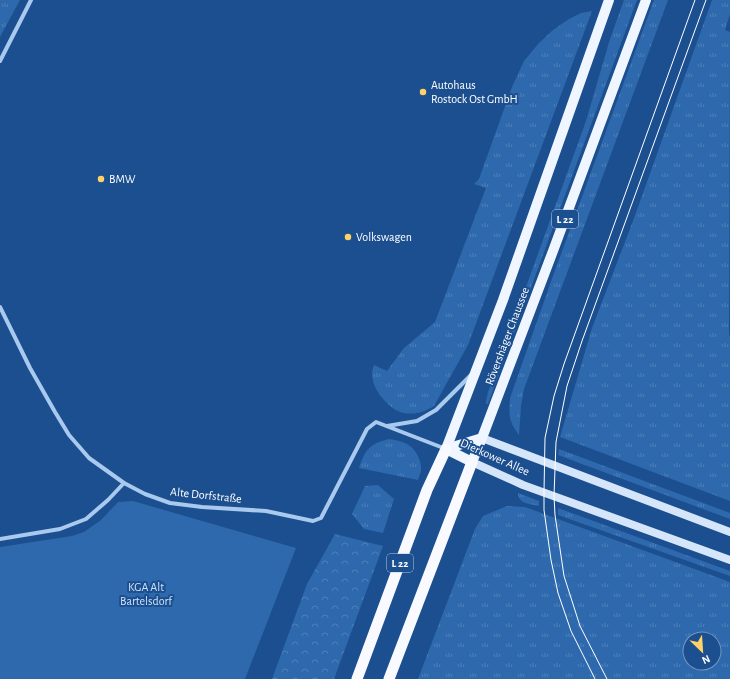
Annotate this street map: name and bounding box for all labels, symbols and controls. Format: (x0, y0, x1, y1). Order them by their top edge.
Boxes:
place label: Autohaus Rostock Ost GmbH (431, 79, 518, 105)
marker: Autohaus Rostock Ost GmbH (418, 87, 428, 97)
place label: BMW (109, 173, 136, 185)
marker: BMW (96, 174, 106, 184)
road number: L 22 (552, 210, 578, 228)
place label: Volkswagen (356, 231, 412, 243)
marker: Volkswagen (343, 232, 353, 242)
street label: Rövershäger Chaussee (483, 285, 531, 387)
street label: Dierkower Allee (459, 436, 531, 478)
street label: Alte Dorfstraße (170, 485, 242, 505)
road number: L 22 (387, 554, 413, 572)
park label: KGA Alt Bartelsdorf (120, 581, 173, 607)
north arrow (682, 631, 722, 671)
text: N (700, 653, 712, 666)

